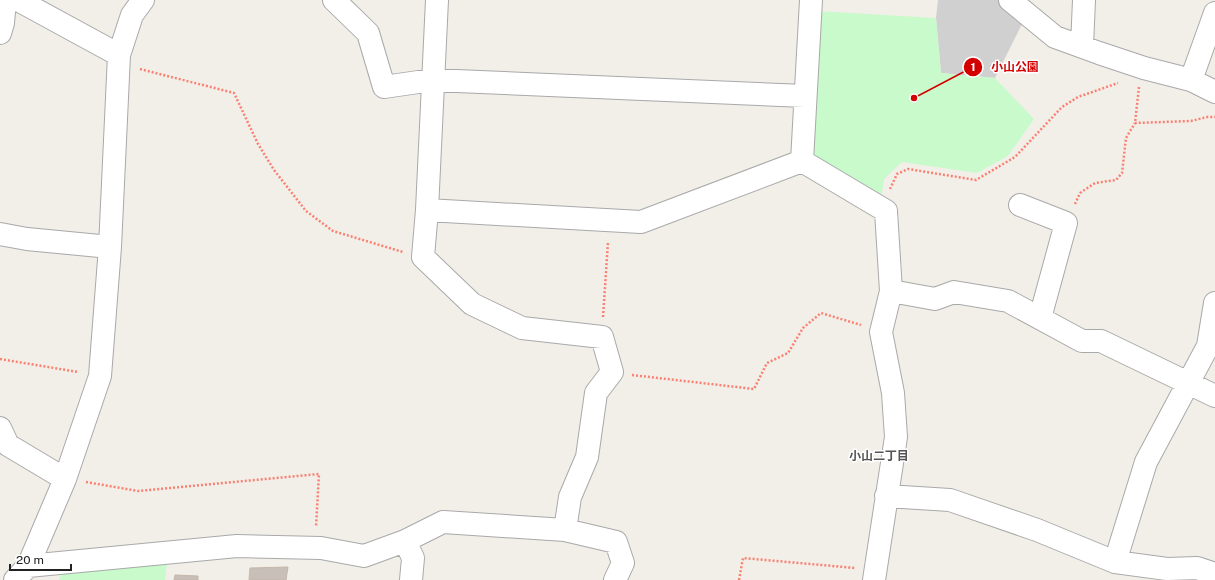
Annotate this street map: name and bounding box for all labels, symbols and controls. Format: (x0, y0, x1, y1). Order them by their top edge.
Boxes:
callout: 小山公園 (963, 55, 1047, 79)
text: 1 (970, 60, 976, 74)
text: 小山公園 (991, 60, 1039, 74)
district label: 小山二丁目 (849, 449, 909, 463)
scale bar (10, 546, 71, 572)
text: 20 m (16, 553, 44, 567)

